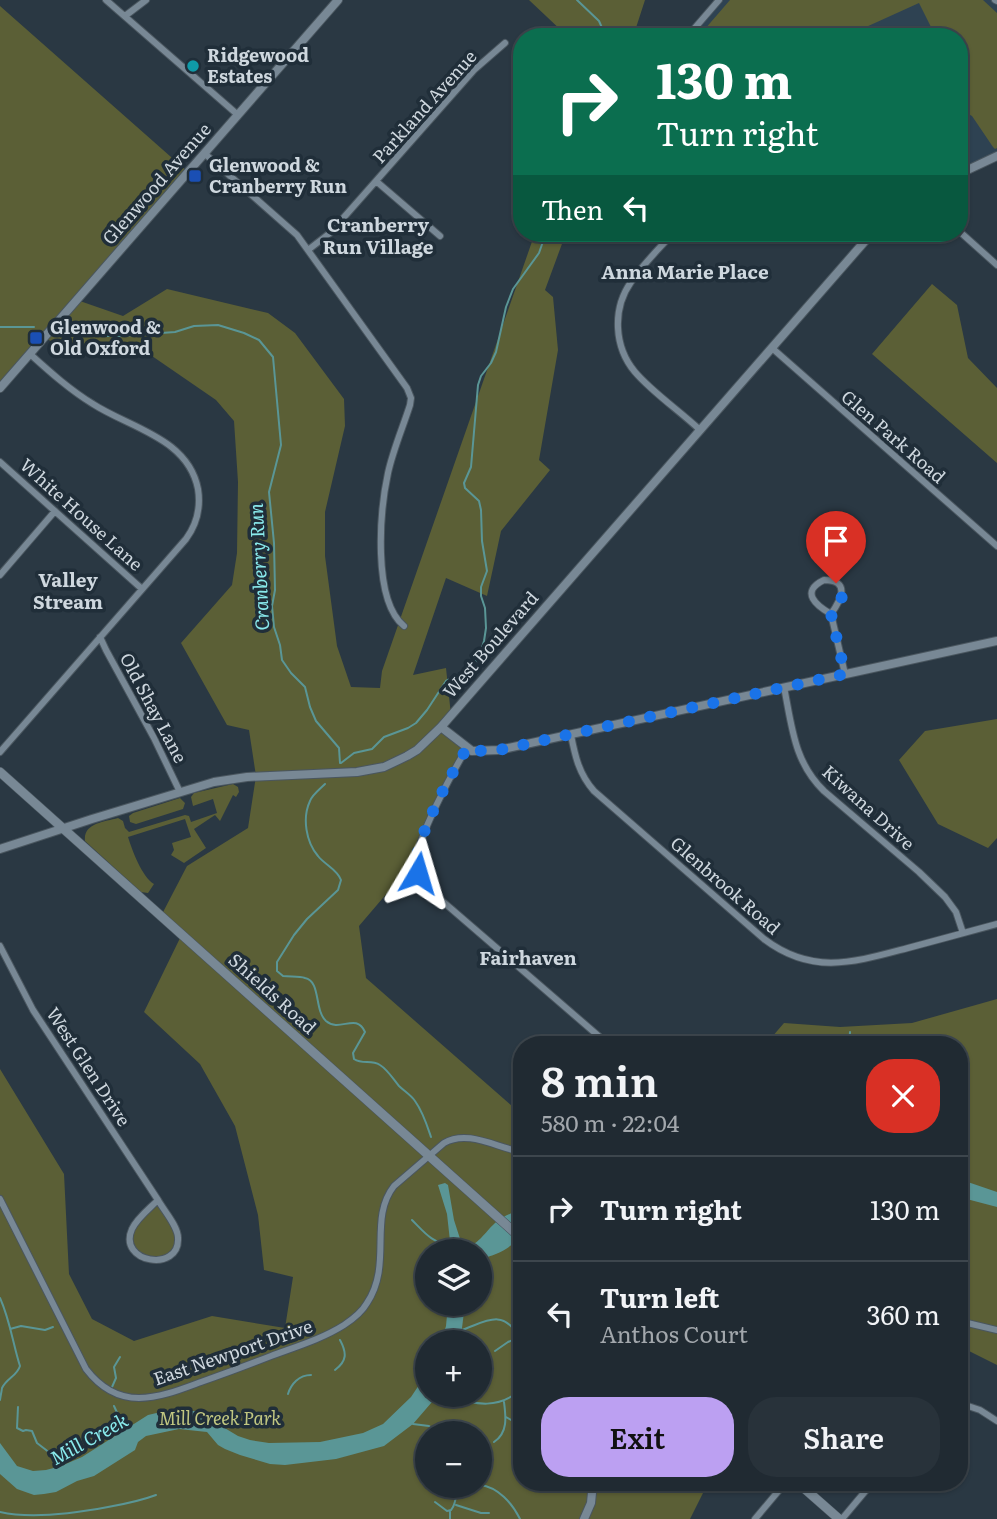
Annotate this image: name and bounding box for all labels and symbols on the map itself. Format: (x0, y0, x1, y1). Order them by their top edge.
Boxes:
place label: Ridgewood Estates (207, 41, 309, 89)
street label: Parkland Avenue (365, 43, 482, 169)
marker: Ridgewood Estates (185, 58, 201, 74)
street label: Glenwood Avenue (95, 116, 217, 250)
place label: Glenwood & Cranberry Run (209, 151, 347, 199)
marker: Glenwood & Cranberry Run (187, 168, 203, 184)
district label: Cranberry Run Village (322, 210, 434, 260)
district label: Anna Marie Place (601, 257, 769, 285)
place label: Glenwood & Old Oxford (50, 313, 161, 361)
marker: Glenwood & Old Oxford (28, 330, 44, 346)
street label: Glen Park Road (836, 383, 952, 489)
street label: White House Lane (15, 451, 149, 577)
water label: Cranberry Run (241, 502, 275, 631)
pin (806, 511, 866, 583)
district label: Valley Stream (33, 565, 103, 615)
street label: West Boulevard (436, 585, 544, 703)
street label: Old Shay Lane (114, 647, 195, 767)
street label: Kiwana Drive (817, 758, 921, 856)
street label: Glenbrook Road (665, 829, 787, 940)
position arrow (381, 836, 455, 910)
district label: Fairhaven (479, 943, 577, 971)
street label: Shields Road (223, 946, 323, 1040)
street label: West Glen Drive (41, 1001, 138, 1131)
street label: East Newport Drive (149, 1312, 316, 1391)
park label: Mill Creek Park (159, 1404, 281, 1431)
water label: Mill Creek (44, 1405, 133, 1471)

